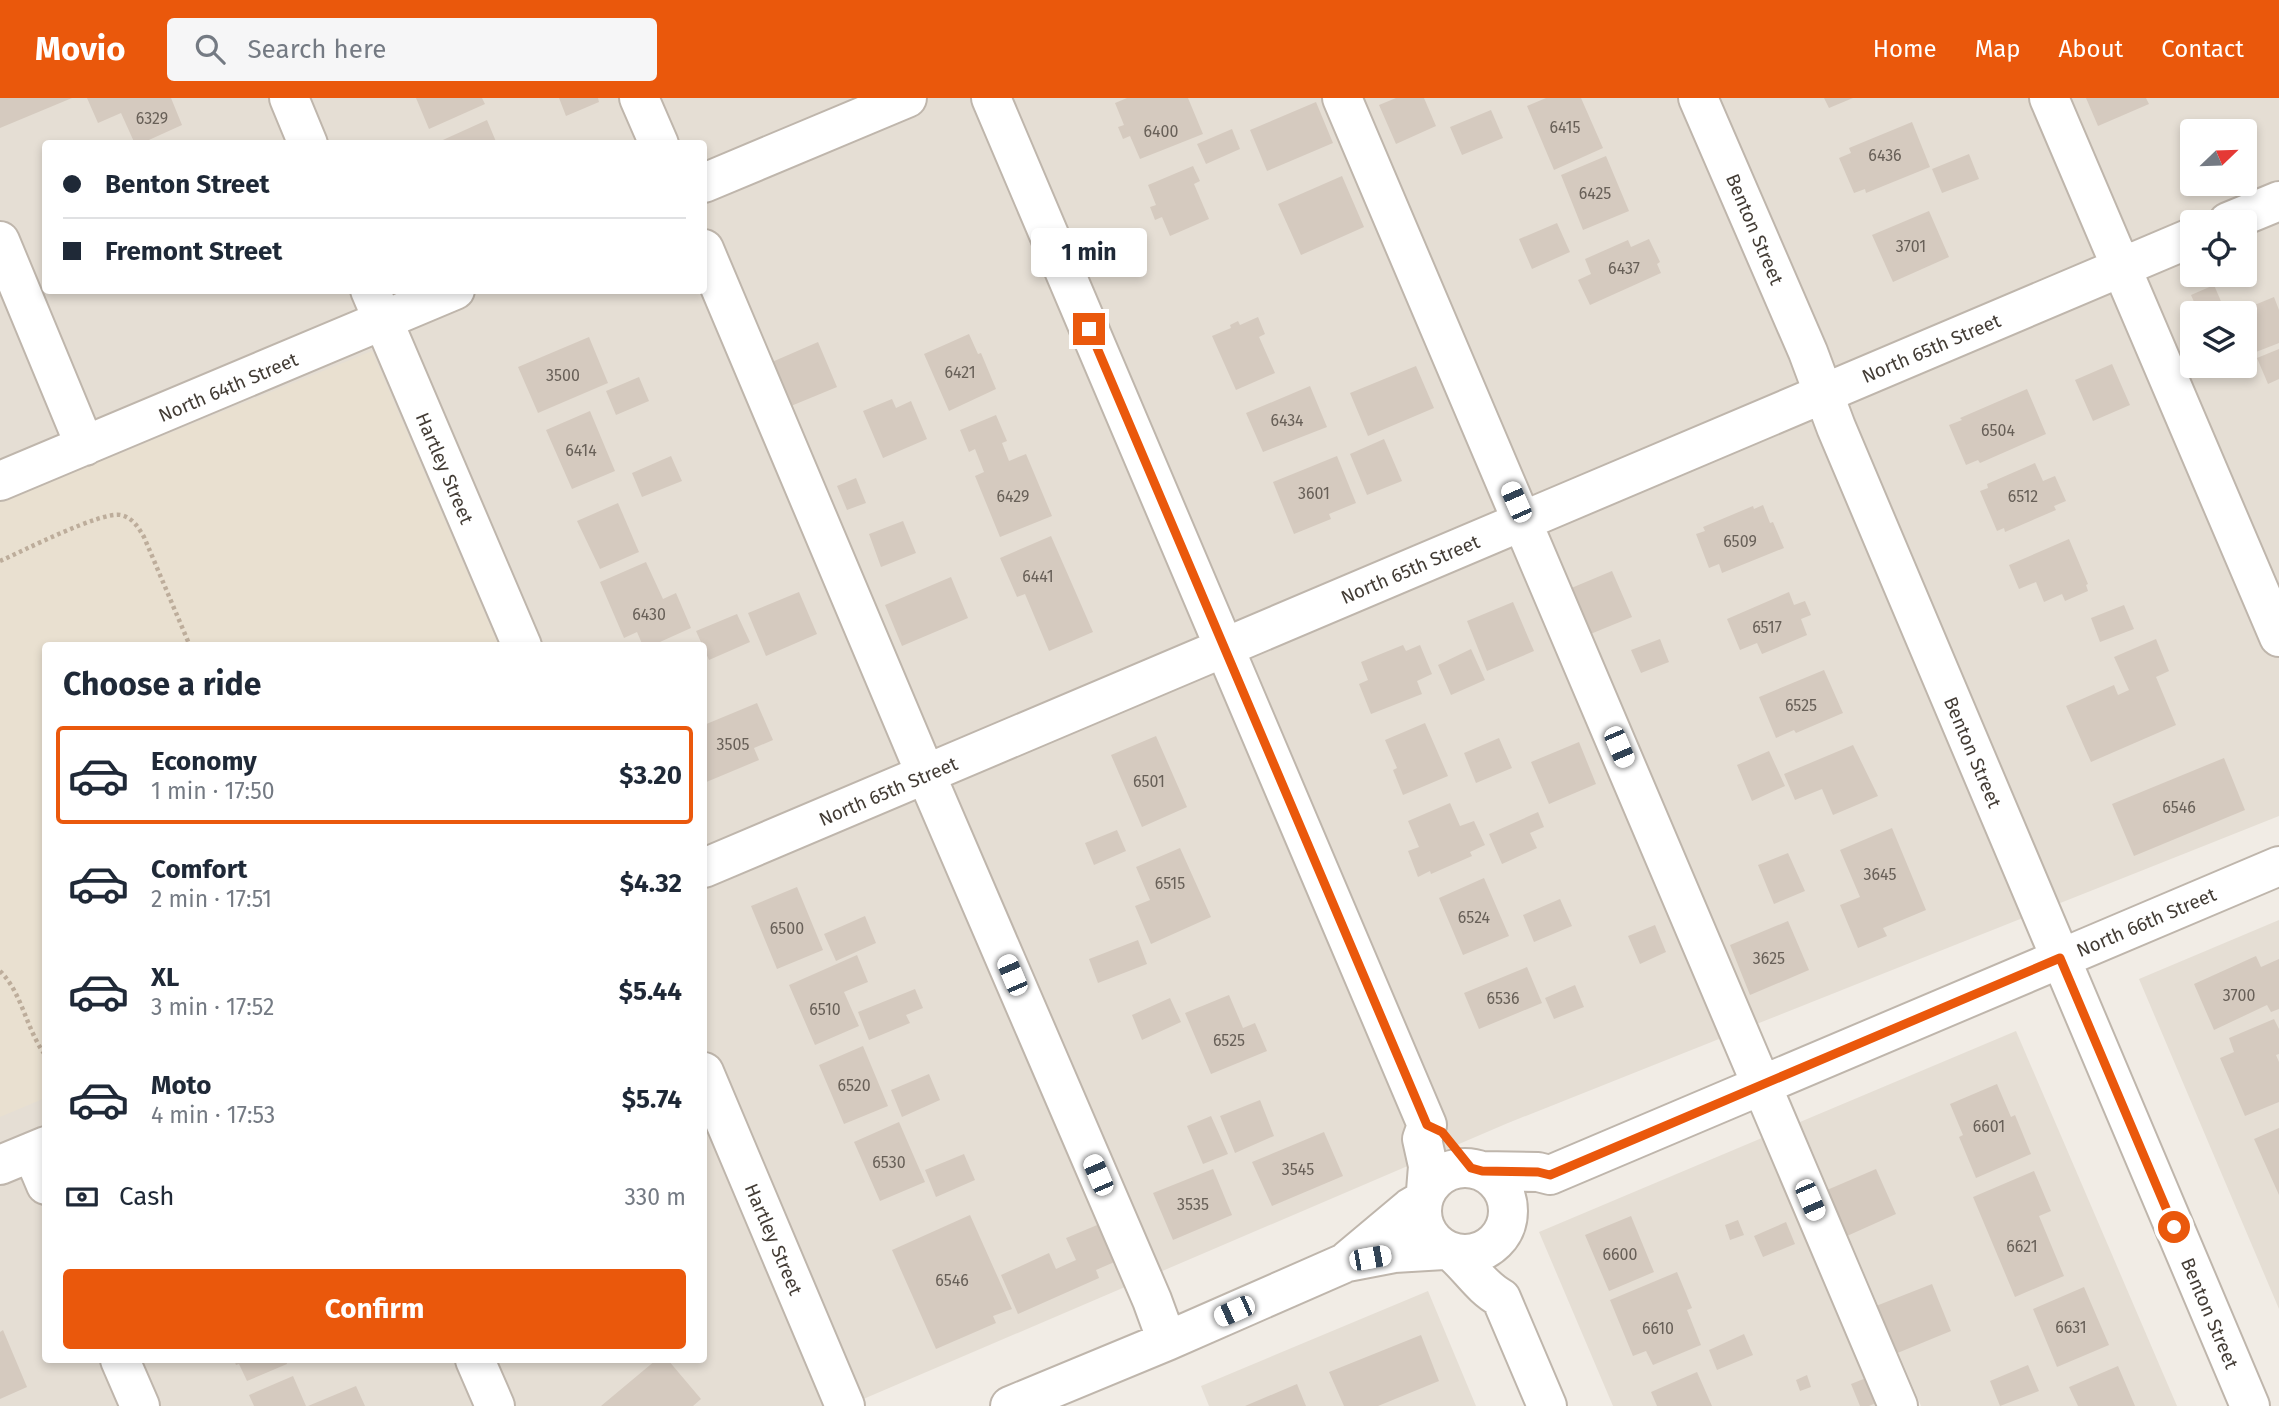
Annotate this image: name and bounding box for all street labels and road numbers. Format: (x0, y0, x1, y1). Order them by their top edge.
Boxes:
street label: Benton Street (1721, 170, 1788, 288)
street label: North 65th Street (1858, 309, 2004, 388)
street label: North 64th Street (155, 348, 302, 427)
street label: Hartley Street (411, 409, 478, 528)
street label: North 65th Street (1337, 530, 1483, 609)
street label: Benton Street (1939, 693, 2006, 811)
street label: North 65th Street (815, 752, 961, 831)
street label: North 66th Street (2073, 883, 2220, 962)
street label: Hartley Street (740, 1180, 807, 1299)
street label: Benton Street (2176, 1254, 2243, 1372)

